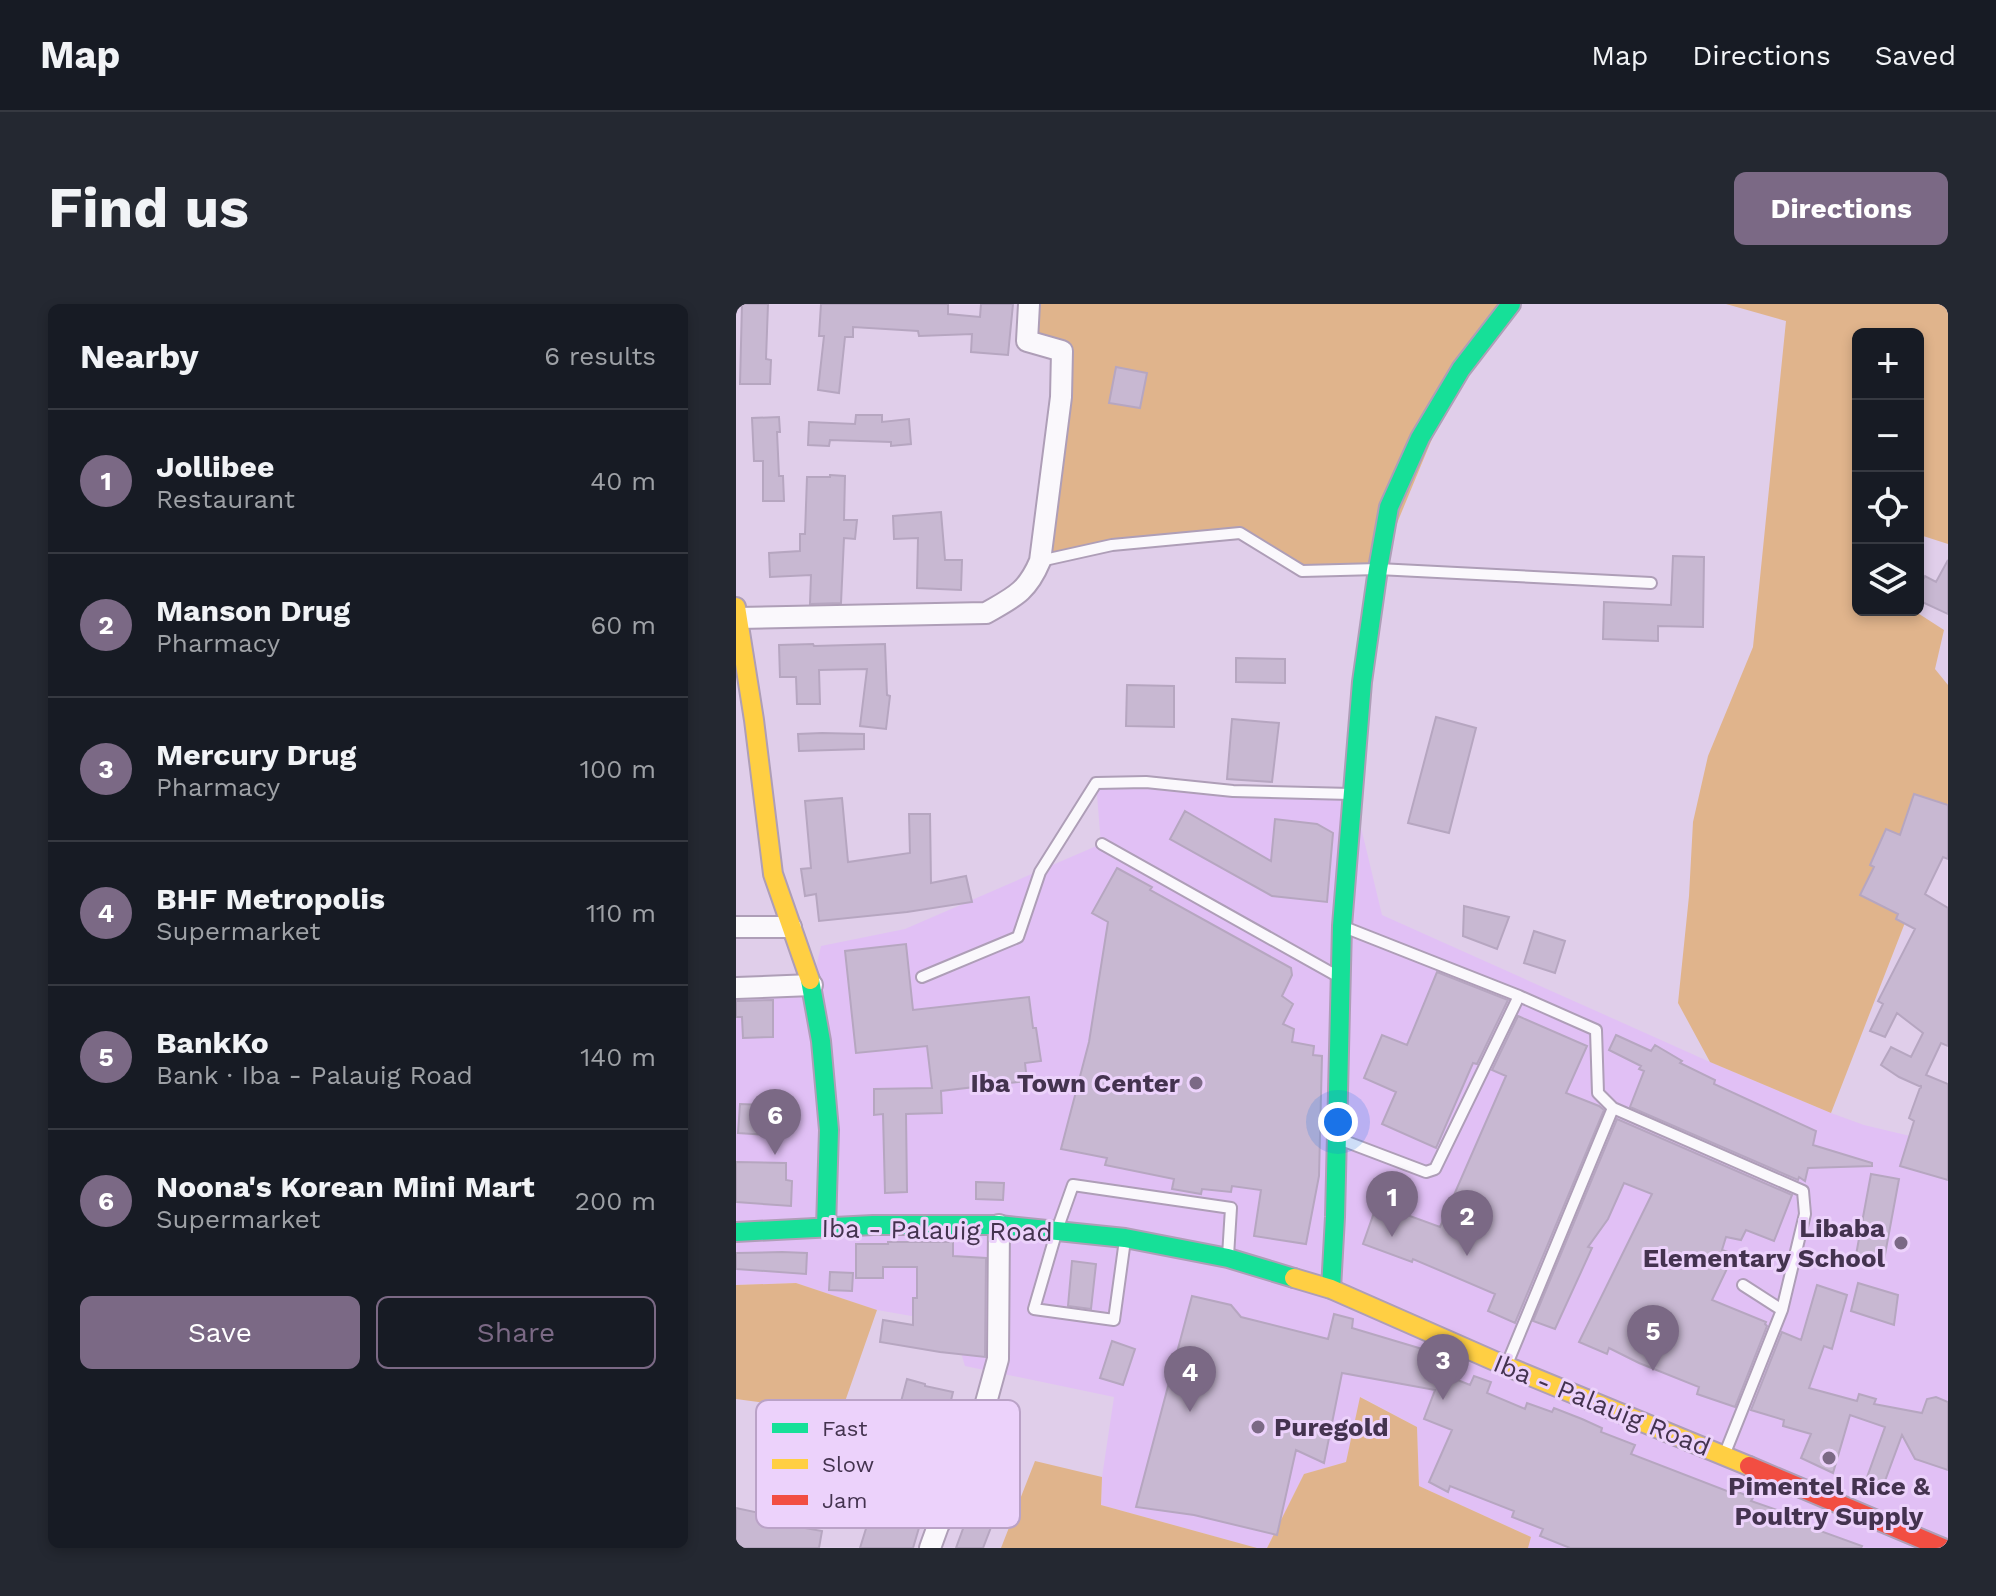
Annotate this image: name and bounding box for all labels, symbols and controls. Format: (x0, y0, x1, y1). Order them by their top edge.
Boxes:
text: Map (40, 33, 120, 77)
text: Map (1591, 39, 1648, 72)
text: Directions (1692, 39, 1831, 72)
text: Saved (1875, 39, 1956, 72)
button: Directions (1734, 172, 1948, 245)
text: Find us (48, 175, 249, 241)
map controls (1852, 328, 1924, 616)
button: + (1852, 328, 1924, 400)
text: Nearby (80, 336, 199, 376)
text: 6 results (544, 341, 656, 371)
button: − (1852, 400, 1924, 472)
text: Jollibee (156, 449, 274, 484)
text: 1 (100, 466, 112, 496)
text: 40 m (590, 466, 656, 496)
button: locate (1852, 472, 1924, 544)
text: Restaurant (156, 484, 295, 514)
button: layers (1852, 544, 1924, 616)
text: Manson Drug (156, 593, 350, 628)
text: 2 (98, 610, 114, 640)
text: 60 m (590, 610, 656, 640)
text: Pharmacy (156, 628, 280, 658)
text: Mercury Drug (156, 737, 356, 772)
text: 3 (98, 754, 114, 784)
text: 100 m (580, 754, 656, 784)
text: Pharmacy (156, 772, 280, 802)
text: BHF Metropolis (156, 881, 385, 916)
text: 4 (98, 898, 114, 928)
text: 110 m (586, 898, 656, 928)
text: Supermarket (156, 916, 320, 946)
text: BankKo (156, 1025, 269, 1060)
text: 5 (98, 1042, 114, 1072)
text: 140 m (580, 1042, 656, 1072)
text: Bank · Iba - Palauig Road (156, 1060, 473, 1090)
place label: Iba Town Center (971, 1068, 1181, 1098)
marker: Iba Town Center (1187, 1074, 1205, 1092)
pin: 6 (749, 1089, 801, 1155)
your location (1318, 1102, 1358, 1142)
text: Noona's Korean Mini Mart (156, 1169, 535, 1204)
pin: 1 (1366, 1171, 1418, 1237)
text: 6 (98, 1186, 114, 1216)
text: 200 m (575, 1186, 656, 1216)
pin: 2 (1441, 1190, 1493, 1256)
text: Supermarket (156, 1204, 320, 1234)
street label: Iba - Palauig Road (821, 1213, 1053, 1247)
place label: Libaba Elementary School (1643, 1213, 1885, 1273)
marker: Libaba Elementary School (1892, 1234, 1910, 1252)
button: Save (80, 1296, 360, 1369)
button: Share (376, 1296, 656, 1369)
pin: 5 (1627, 1305, 1679, 1371)
pin: 3 (1417, 1334, 1469, 1400)
pin: 4 (1164, 1346, 1216, 1412)
street label: Iba - Palauig Road (1489, 1348, 1715, 1462)
legend (756, 1400, 1020, 1528)
place label: Puregold (1274, 1412, 1388, 1442)
text: Fast (822, 1416, 868, 1441)
marker: Puregold (1249, 1418, 1267, 1436)
marker: Pimentel Rice & Poultry Supply (1820, 1449, 1838, 1467)
text: Slow (822, 1452, 874, 1477)
place label: Pimentel Rice & Poultry Supply (1728, 1471, 1930, 1531)
text: Jam (822, 1488, 867, 1513)

